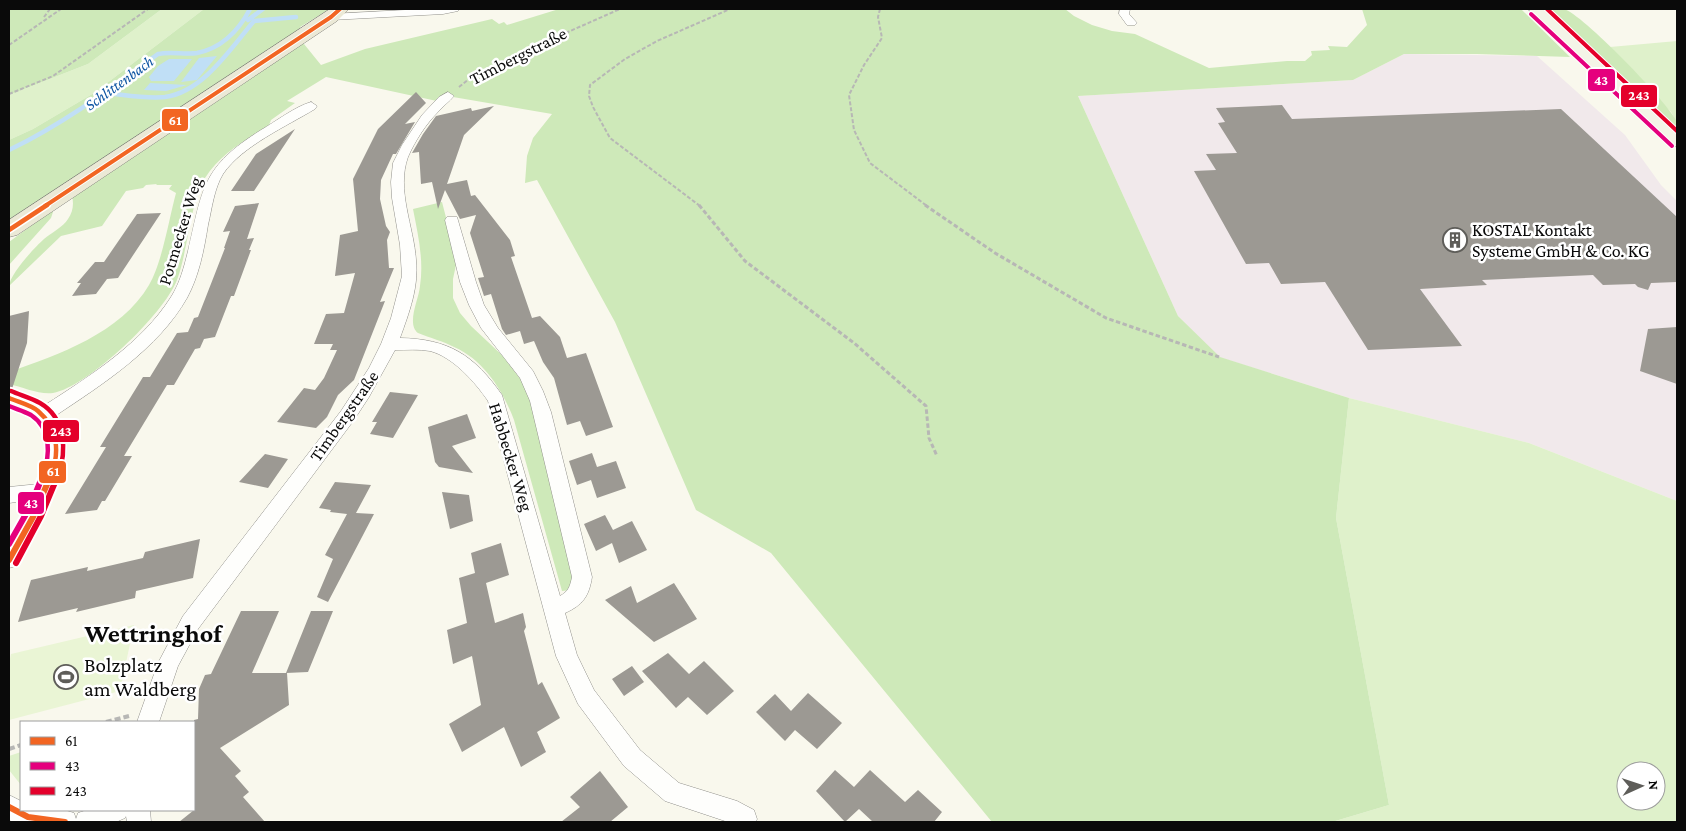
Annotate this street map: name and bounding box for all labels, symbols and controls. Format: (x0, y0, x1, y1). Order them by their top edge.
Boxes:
street label: Timbergstraße (466, 23, 570, 89)
water label: Schlittenbach (81, 52, 157, 114)
line badge: 43 (1587, 68, 1616, 92)
text: 43 (1594, 72, 1608, 88)
line badge: 243 (1620, 84, 1658, 108)
text: 243 (1628, 87, 1650, 103)
line badge: 61 (161, 108, 189, 132)
text: 61 (169, 112, 181, 128)
street label: Potmecker Weg (154, 174, 206, 287)
place label: KOSTAL Kontakt Systeme GmbH & Co. KG (1472, 220, 1649, 261)
building icon: KOSTAL Kontakt Systeme GmbH & Co. KG (1442, 227, 1468, 253)
street label: Timbergstraße (305, 367, 383, 465)
street label: Habbecker Weg (485, 400, 537, 514)
line badge: 243 (42, 419, 80, 443)
text: 243 (50, 423, 72, 439)
line badge: 61 (38, 460, 67, 484)
text: 61 (47, 463, 59, 479)
line badge: 43 (17, 491, 45, 515)
text: 43 (24, 495, 38, 511)
district label: Wettringhof (83, 619, 223, 648)
place label: Bolzplatz am Waldberg (84, 653, 196, 701)
sports icon: Bolzplatz am Waldberg (53, 664, 79, 690)
legend (20, 721, 195, 811)
text: 61 (65, 733, 78, 749)
text: 43 (65, 758, 80, 774)
north arrow (1616, 761, 1666, 811)
text: N (1646, 780, 1662, 791)
text: 243 (65, 783, 87, 799)

